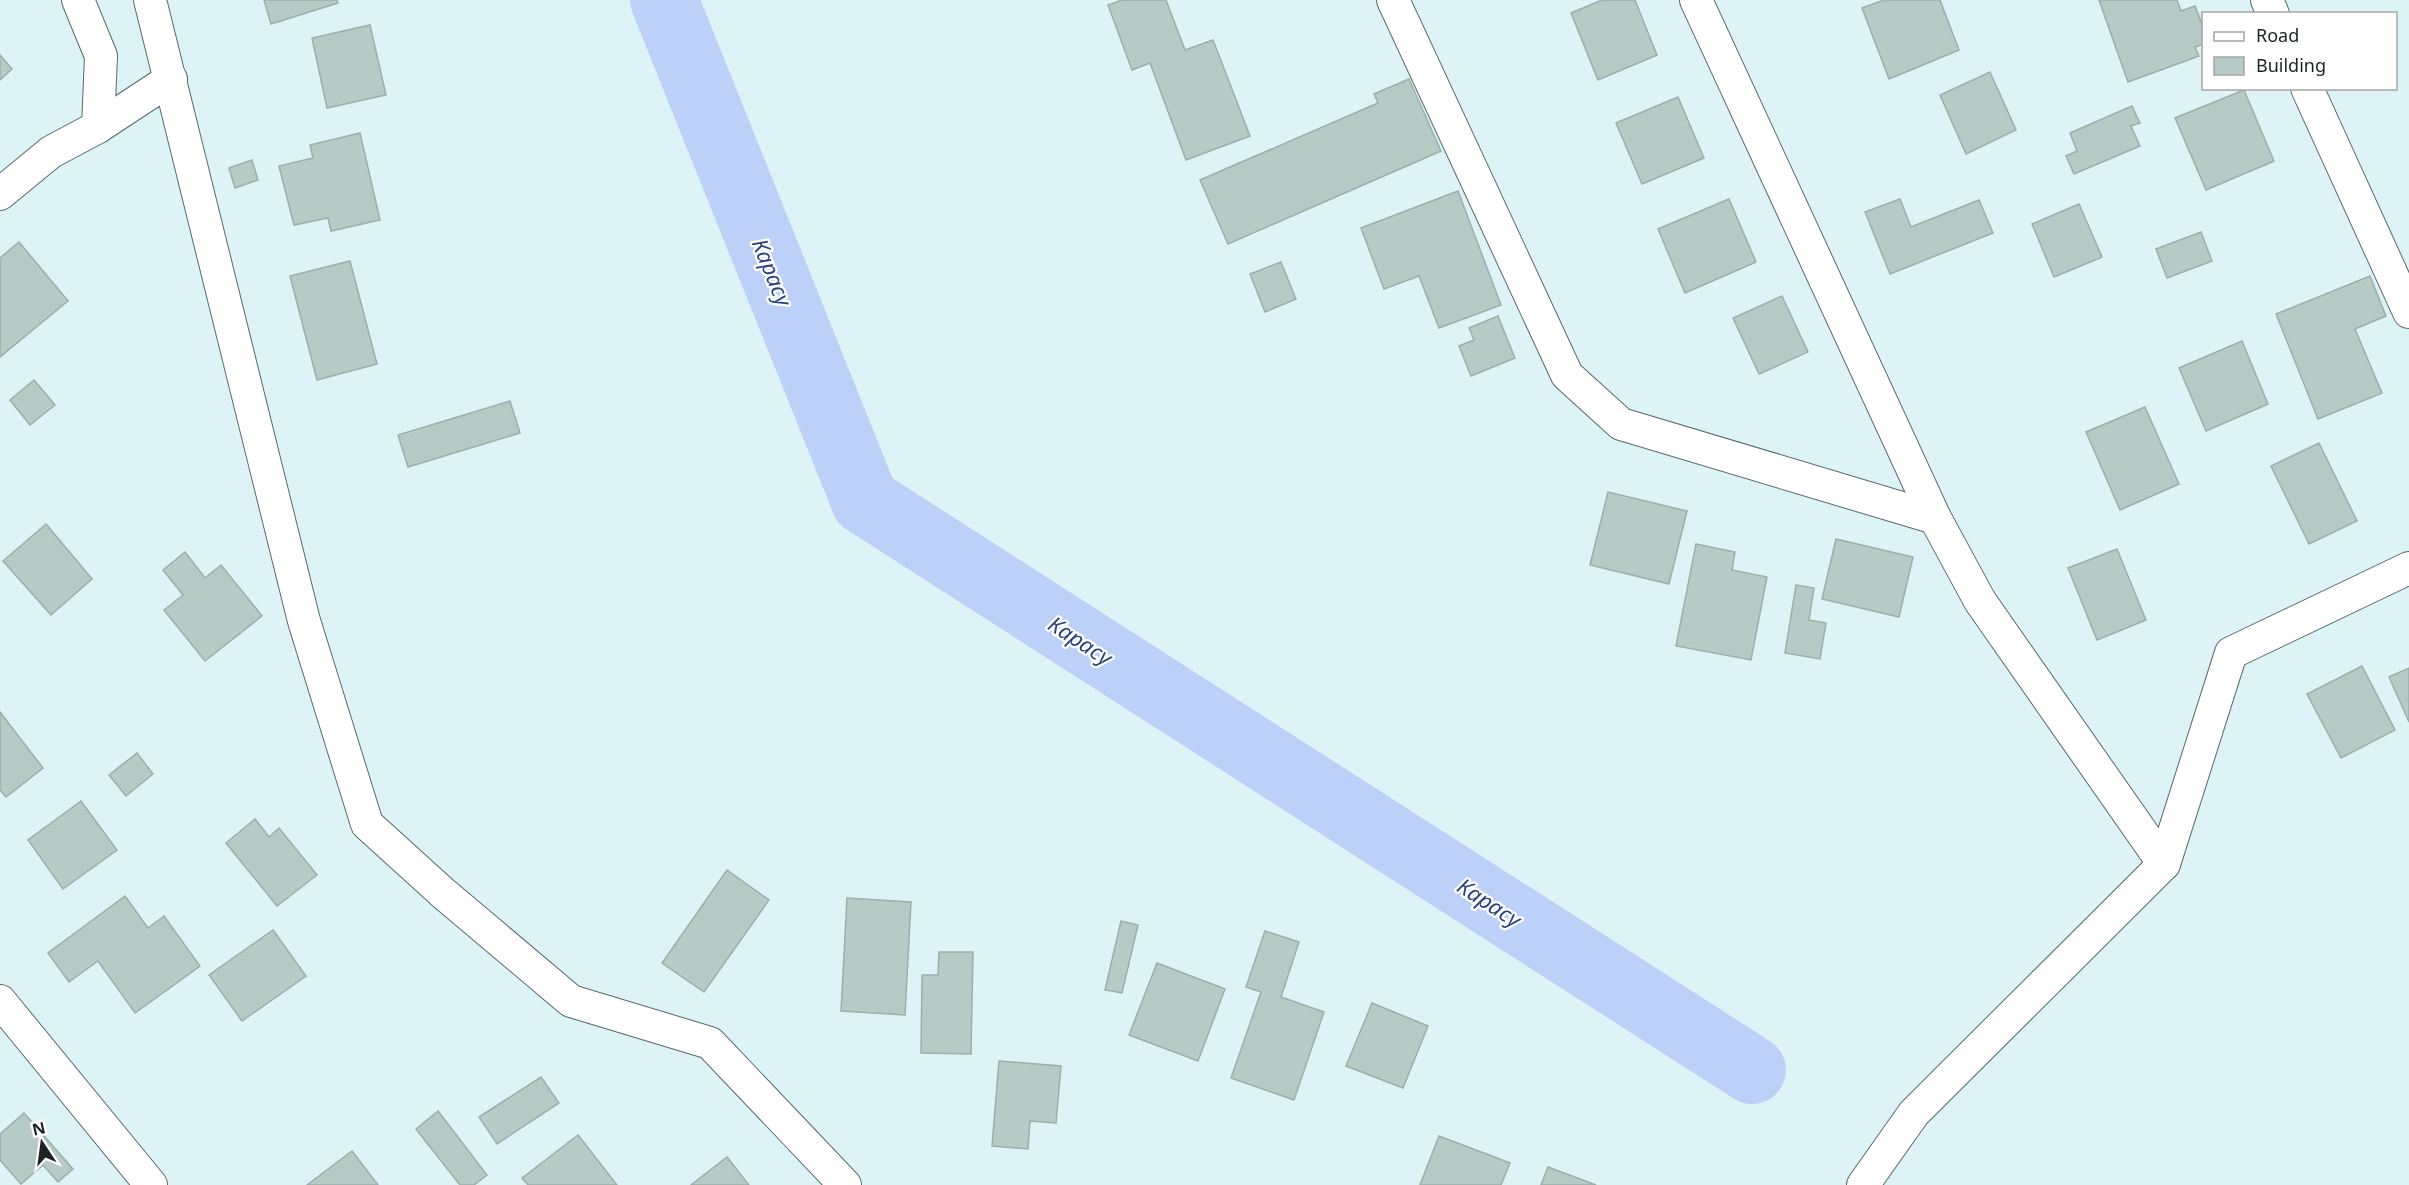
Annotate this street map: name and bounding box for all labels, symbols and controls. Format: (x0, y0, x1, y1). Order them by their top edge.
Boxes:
legend (2202, 12, 2397, 90)
text: Road (2256, 23, 2299, 47)
text: Building (2256, 53, 2326, 77)
water label: Карасу (746, 234, 801, 311)
water label: Карасу (1043, 608, 1120, 672)
water label: Карасу (1452, 870, 1529, 934)
north arrow (12, 1113, 72, 1173)
text: N (30, 1116, 47, 1141)

